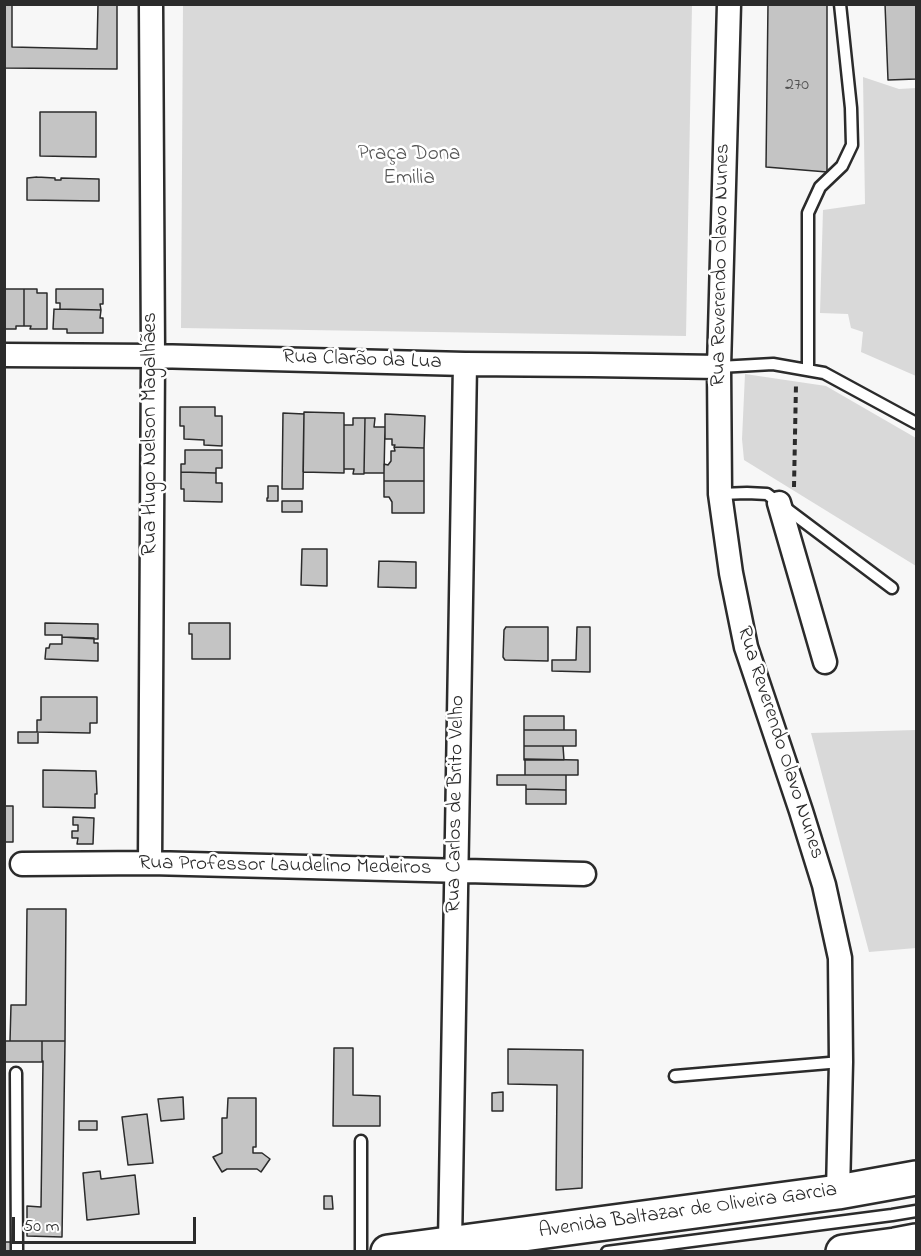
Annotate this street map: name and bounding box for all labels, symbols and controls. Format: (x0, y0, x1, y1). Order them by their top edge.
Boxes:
house number: 270 (785, 75, 809, 97)
park label: Praça Dona Emilia (358, 143, 460, 193)
street label: Rua Reverendo Olavo Nunes (707, 143, 737, 387)
street label: Rua Hugo Nelson Magalhães (139, 312, 165, 556)
street label: Rua Clarão da Lua (282, 346, 442, 376)
street label: Rua Reverendo Olavo Nunes (729, 624, 829, 862)
street label: Rua Carlos de Brito Velho (443, 695, 471, 913)
street label: Rua Professor Laudelino Medeiros (138, 852, 432, 882)
street label: Avenida Baltazar de Oliveira Garcia (537, 1179, 839, 1245)
scale bar (15, 1205, 200, 1243)
text: 50 m (23, 1214, 60, 1240)

